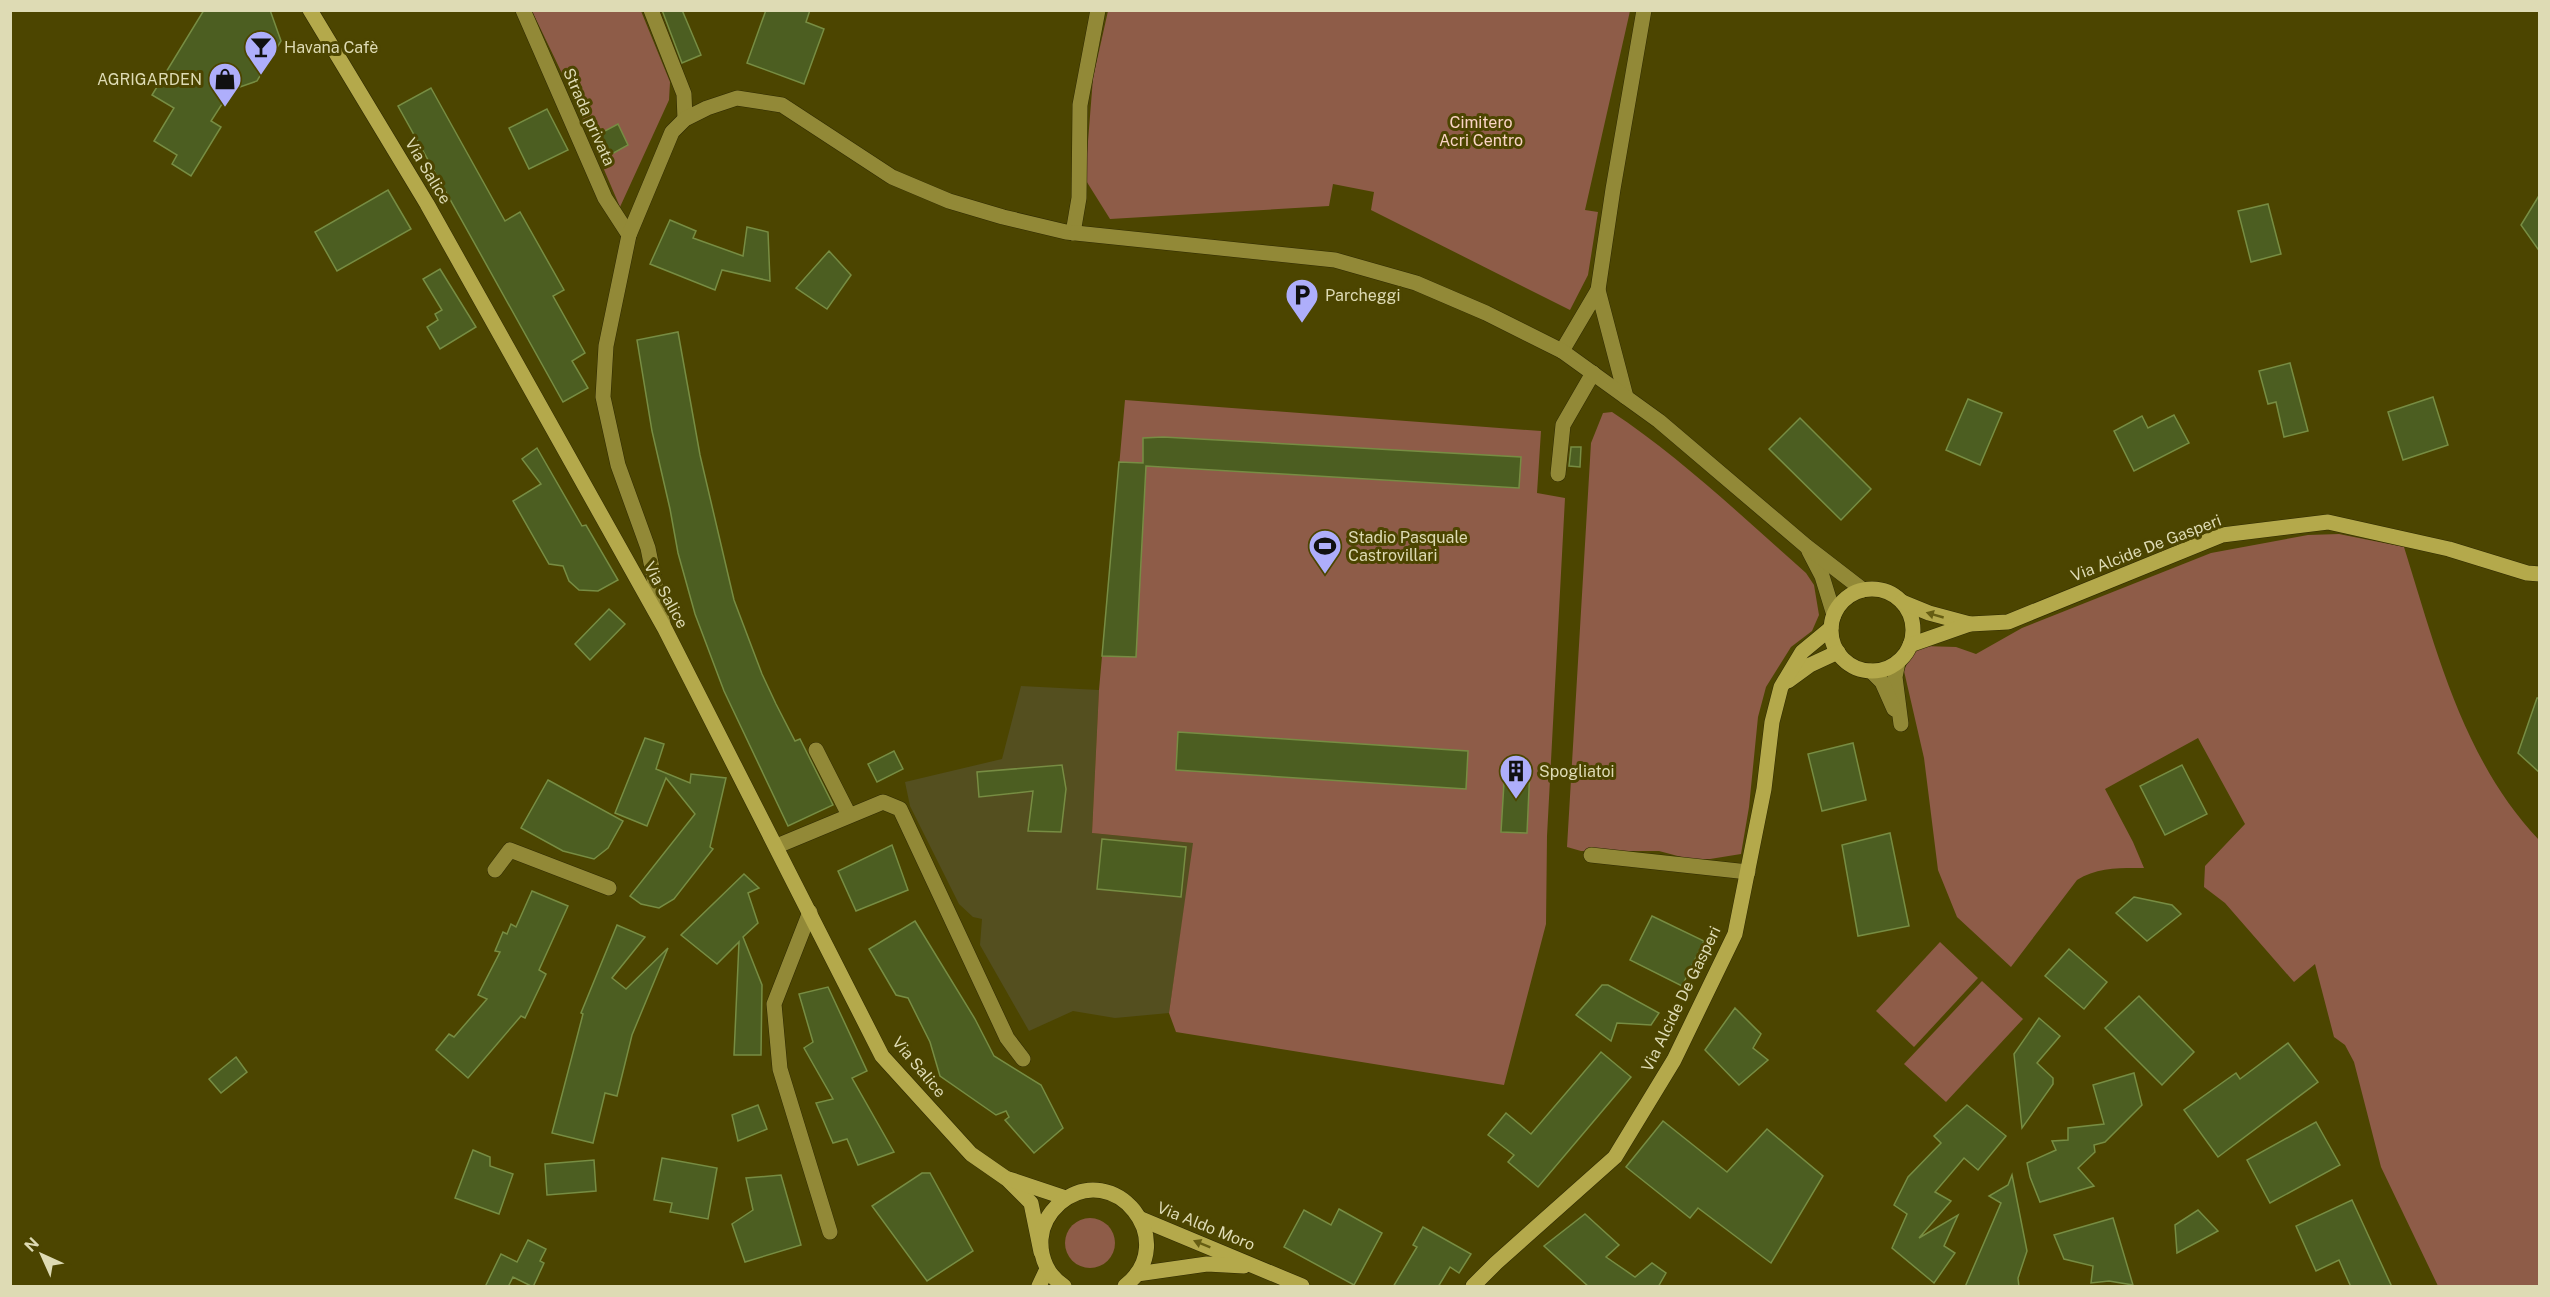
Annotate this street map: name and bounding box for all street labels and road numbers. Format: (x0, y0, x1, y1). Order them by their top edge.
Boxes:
street label: Strada privata (559, 65, 619, 169)
street label: Via Salice (401, 135, 455, 207)
street label: Via Alcide De Gasperi (2068, 511, 2224, 585)
street label: Via Salice (640, 558, 692, 632)
street label: Via Alcide De Gasperi (1637, 923, 1725, 1075)
street label: Via Salice (888, 1033, 950, 1101)
street label: Via Aldo Moro (1154, 1198, 1258, 1254)

